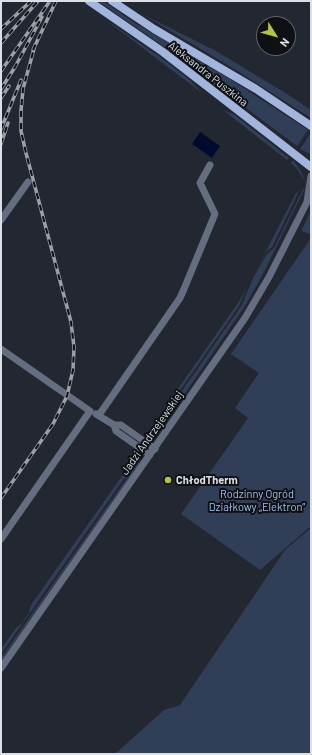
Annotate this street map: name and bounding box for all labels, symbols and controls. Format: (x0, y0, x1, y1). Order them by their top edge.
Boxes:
north arrow (256, 16, 296, 56)
text: N (278, 36, 293, 50)
street label: Aleksandra Puszkina (165, 39, 251, 109)
street label: Jadzi Andrzejewskiej (118, 389, 186, 477)
place label: ChłodTherm (176, 473, 238, 487)
marker: ChłodTherm (163, 475, 173, 485)
park label: Rodzinny Ogród Działkowy „Elektron” (209, 487, 305, 513)

